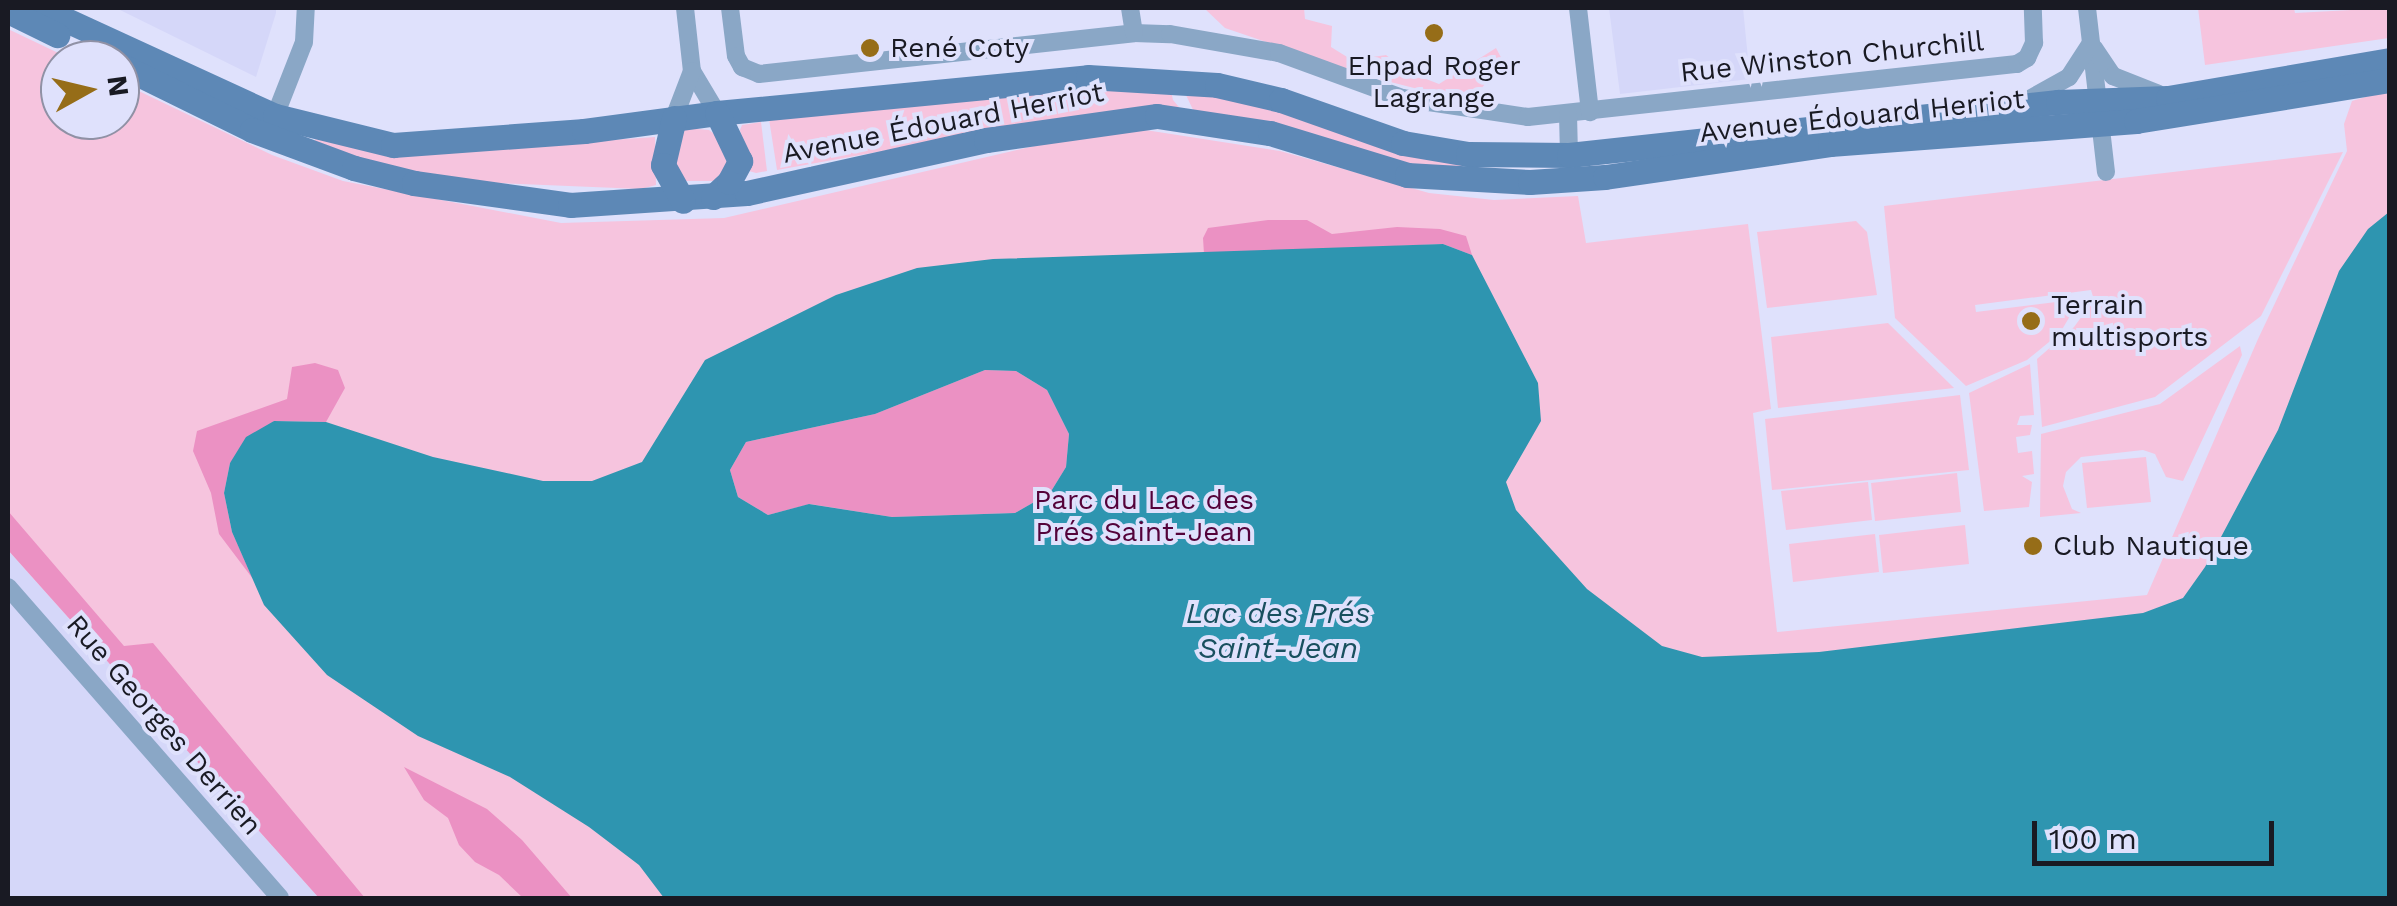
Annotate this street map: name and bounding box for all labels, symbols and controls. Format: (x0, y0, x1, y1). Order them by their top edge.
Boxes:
marker: Ehpad Roger Lagrange (1423, 22, 1445, 44)
street label: Rue Winston Churchill (1678, 24, 1986, 90)
place label: René Coty (890, 31, 1029, 65)
marker: René Coty (859, 37, 881, 59)
north arrow (40, 40, 140, 140)
place label: Ehpad Roger Lagrange (1347, 49, 1521, 115)
text: N (100, 73, 136, 99)
street label: Avenue Édouard Herriot (780, 75, 1106, 171)
street label: Avenue Édouard Herriot (1698, 82, 2026, 150)
place label: Terrain multisports (2051, 288, 2208, 354)
marker: Terrain multisports (2020, 310, 2042, 332)
park label: Parc du Lac des Prés Saint-Jean (1034, 483, 1254, 549)
place label: Club Nautique (2053, 529, 2249, 563)
marker: Club Nautique (2022, 535, 2044, 557)
water label: Lac des Prés Saint-Jean (1186, 595, 1370, 666)
street label: Rue Georges Derrien (59, 608, 269, 842)
scale bar (2037, 801, 2280, 863)
text: 100 m (2049, 821, 2137, 856)

